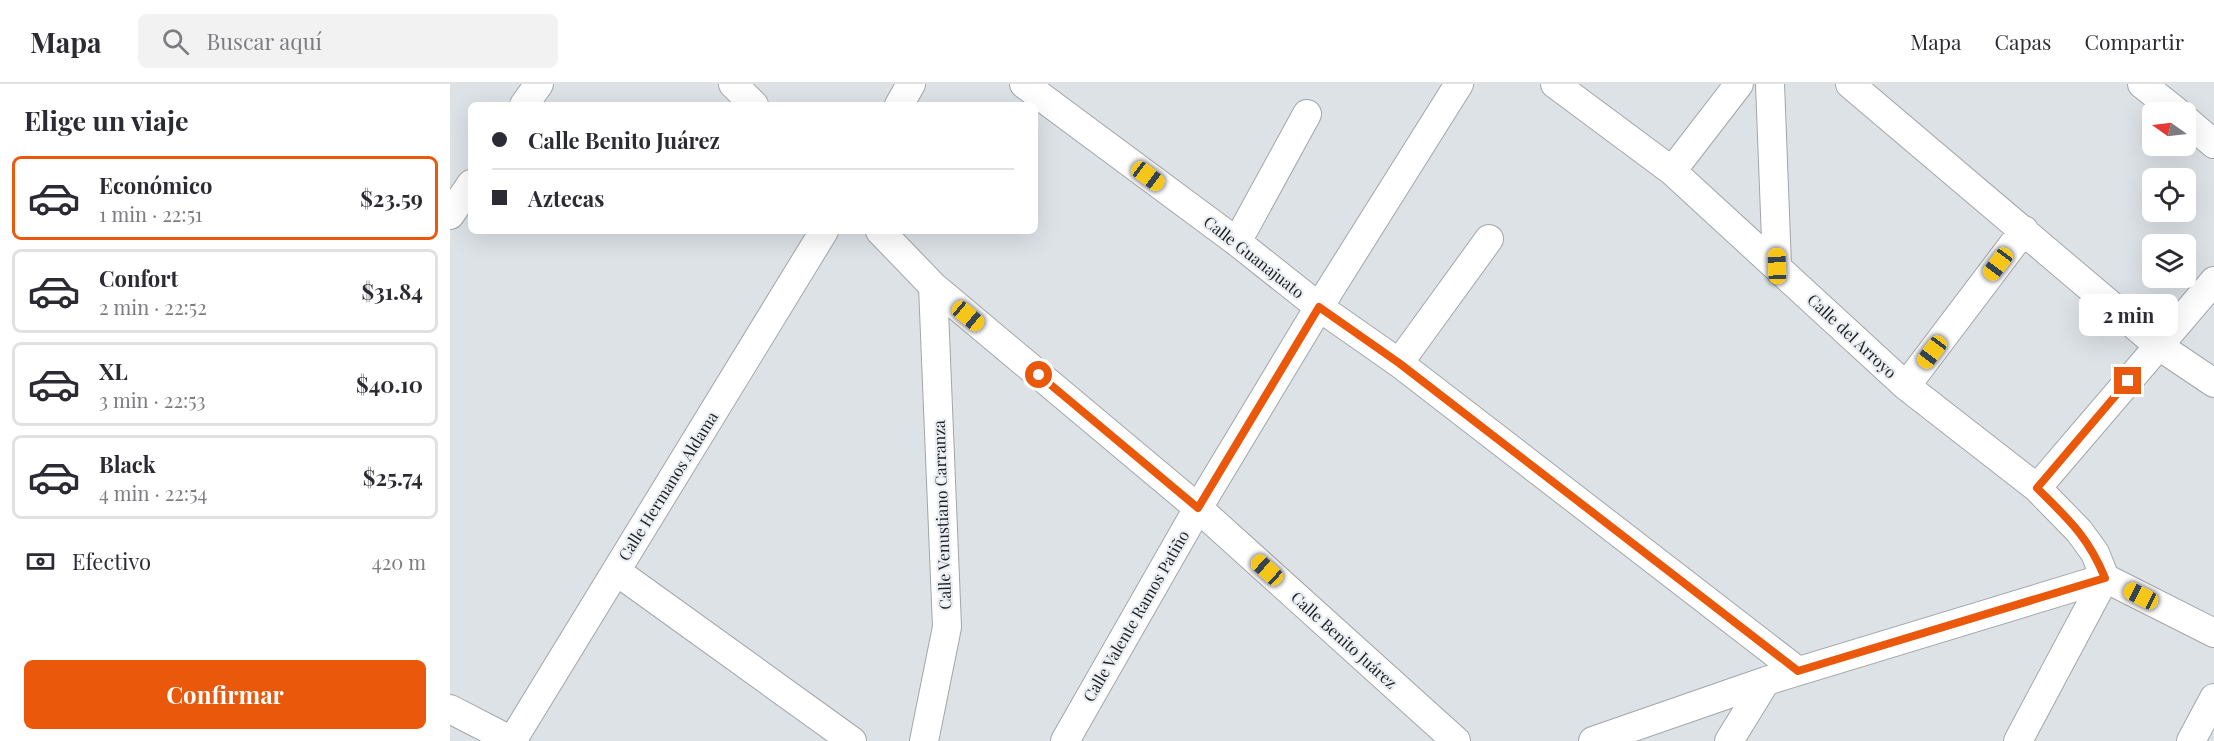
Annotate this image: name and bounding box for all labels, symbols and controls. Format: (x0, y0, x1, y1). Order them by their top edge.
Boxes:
search box (138, 14, 558, 68)
text: Mapa (30, 23, 102, 60)
icon: search (159, 25, 192, 58)
text: Buscar aquí (207, 26, 322, 56)
text: Mapa (1910, 27, 1962, 55)
text: Capas (1995, 27, 2051, 55)
text: Compartir (2084, 27, 2184, 55)
text: Elige un viaje (24, 102, 189, 138)
north arrow (2142, 102, 2196, 156)
map controls (2142, 102, 2196, 288)
text: Calle Benito Juárez (528, 125, 720, 155)
car (1128, 158, 1168, 194)
button: locate (2142, 168, 2196, 222)
text: Económico (99, 170, 212, 200)
icon: car (27, 171, 81, 225)
text: $23.59 (360, 183, 423, 213)
text: Aztecas (528, 183, 604, 213)
text: 1 min · 22:51 (99, 200, 202, 227)
street label: Calle Guanajuato (1200, 211, 1309, 303)
button: layers (2142, 234, 2196, 288)
car (1980, 244, 2016, 284)
car (1767, 248, 1787, 284)
text: Confort (99, 263, 178, 293)
icon: car (27, 264, 81, 318)
text: $31.84 (361, 276, 423, 306)
street label: Calle del Arroyo (1803, 289, 1902, 383)
text: 2 min · 22:52 (99, 293, 207, 320)
callout: 2 min (2078, 294, 2178, 336)
car (948, 298, 988, 334)
text: 2 min (2103, 301, 2154, 328)
car (1914, 332, 1950, 372)
text: XL (99, 356, 128, 386)
icon: car (27, 357, 81, 411)
route start (1025, 361, 1052, 388)
route end (2114, 367, 2141, 394)
text: $40.10 (356, 369, 423, 399)
text: 3 min · 22:53 (99, 386, 206, 413)
street label: Calle Hermanos Aldama (613, 407, 722, 564)
street label: Calle Venustiano Carranza (928, 420, 955, 610)
text: Black (99, 449, 156, 479)
icon: car (27, 450, 81, 504)
text: $25.74 (363, 462, 423, 492)
text: 4 min · 22:54 (99, 479, 207, 506)
street label: Calle Valente Ramos Patiño (1078, 526, 1193, 705)
icon: cash (24, 545, 57, 578)
text: Efectivo (72, 546, 151, 576)
text: 420 m (372, 548, 426, 575)
car (1248, 551, 1286, 589)
car (2121, 580, 2161, 612)
street label: Calle Benito Juárez (1287, 586, 1402, 693)
button: Confirmar (24, 660, 426, 729)

